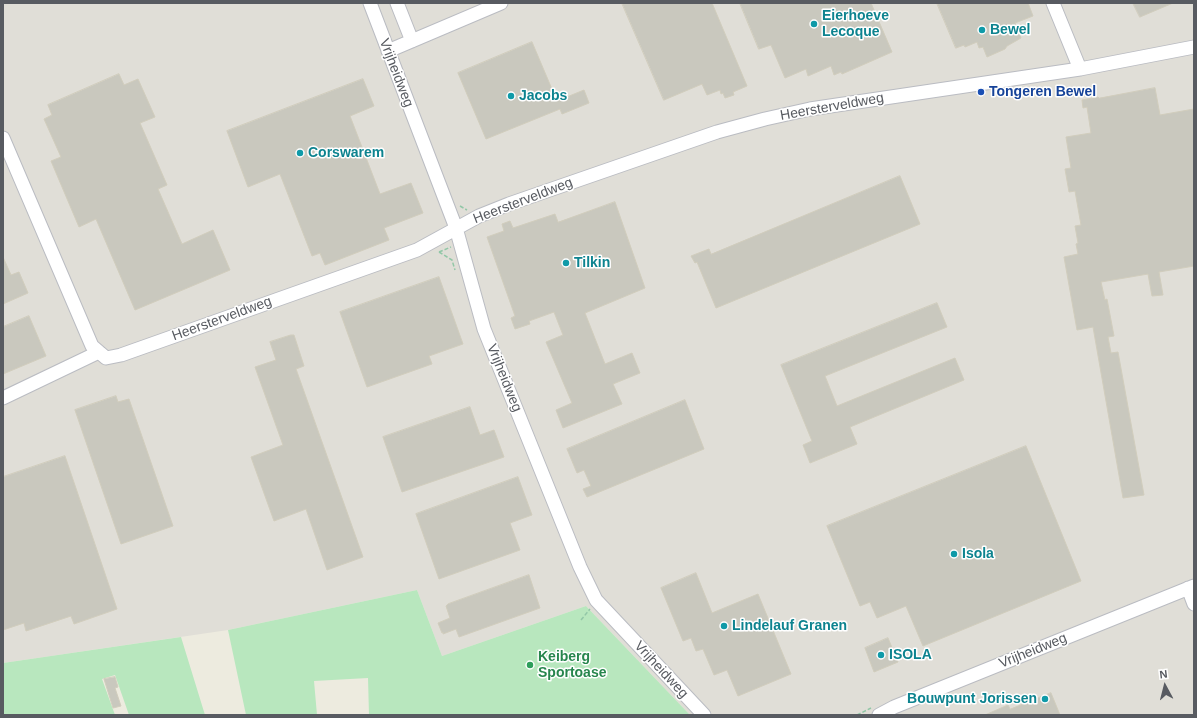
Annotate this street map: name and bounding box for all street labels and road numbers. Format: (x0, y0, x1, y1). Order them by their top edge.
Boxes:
street label: Vrijheidweg (375, 36, 417, 110)
street label: Heersterveldweg (779, 90, 885, 124)
street label: Heersterveldweg (471, 174, 575, 228)
street label: Heersterveldweg (170, 293, 274, 345)
street label: Vrijheidweg (483, 342, 525, 414)
street label: Vrijheidweg (997, 630, 1069, 672)
street label: Vrijheidweg (630, 638, 692, 702)

